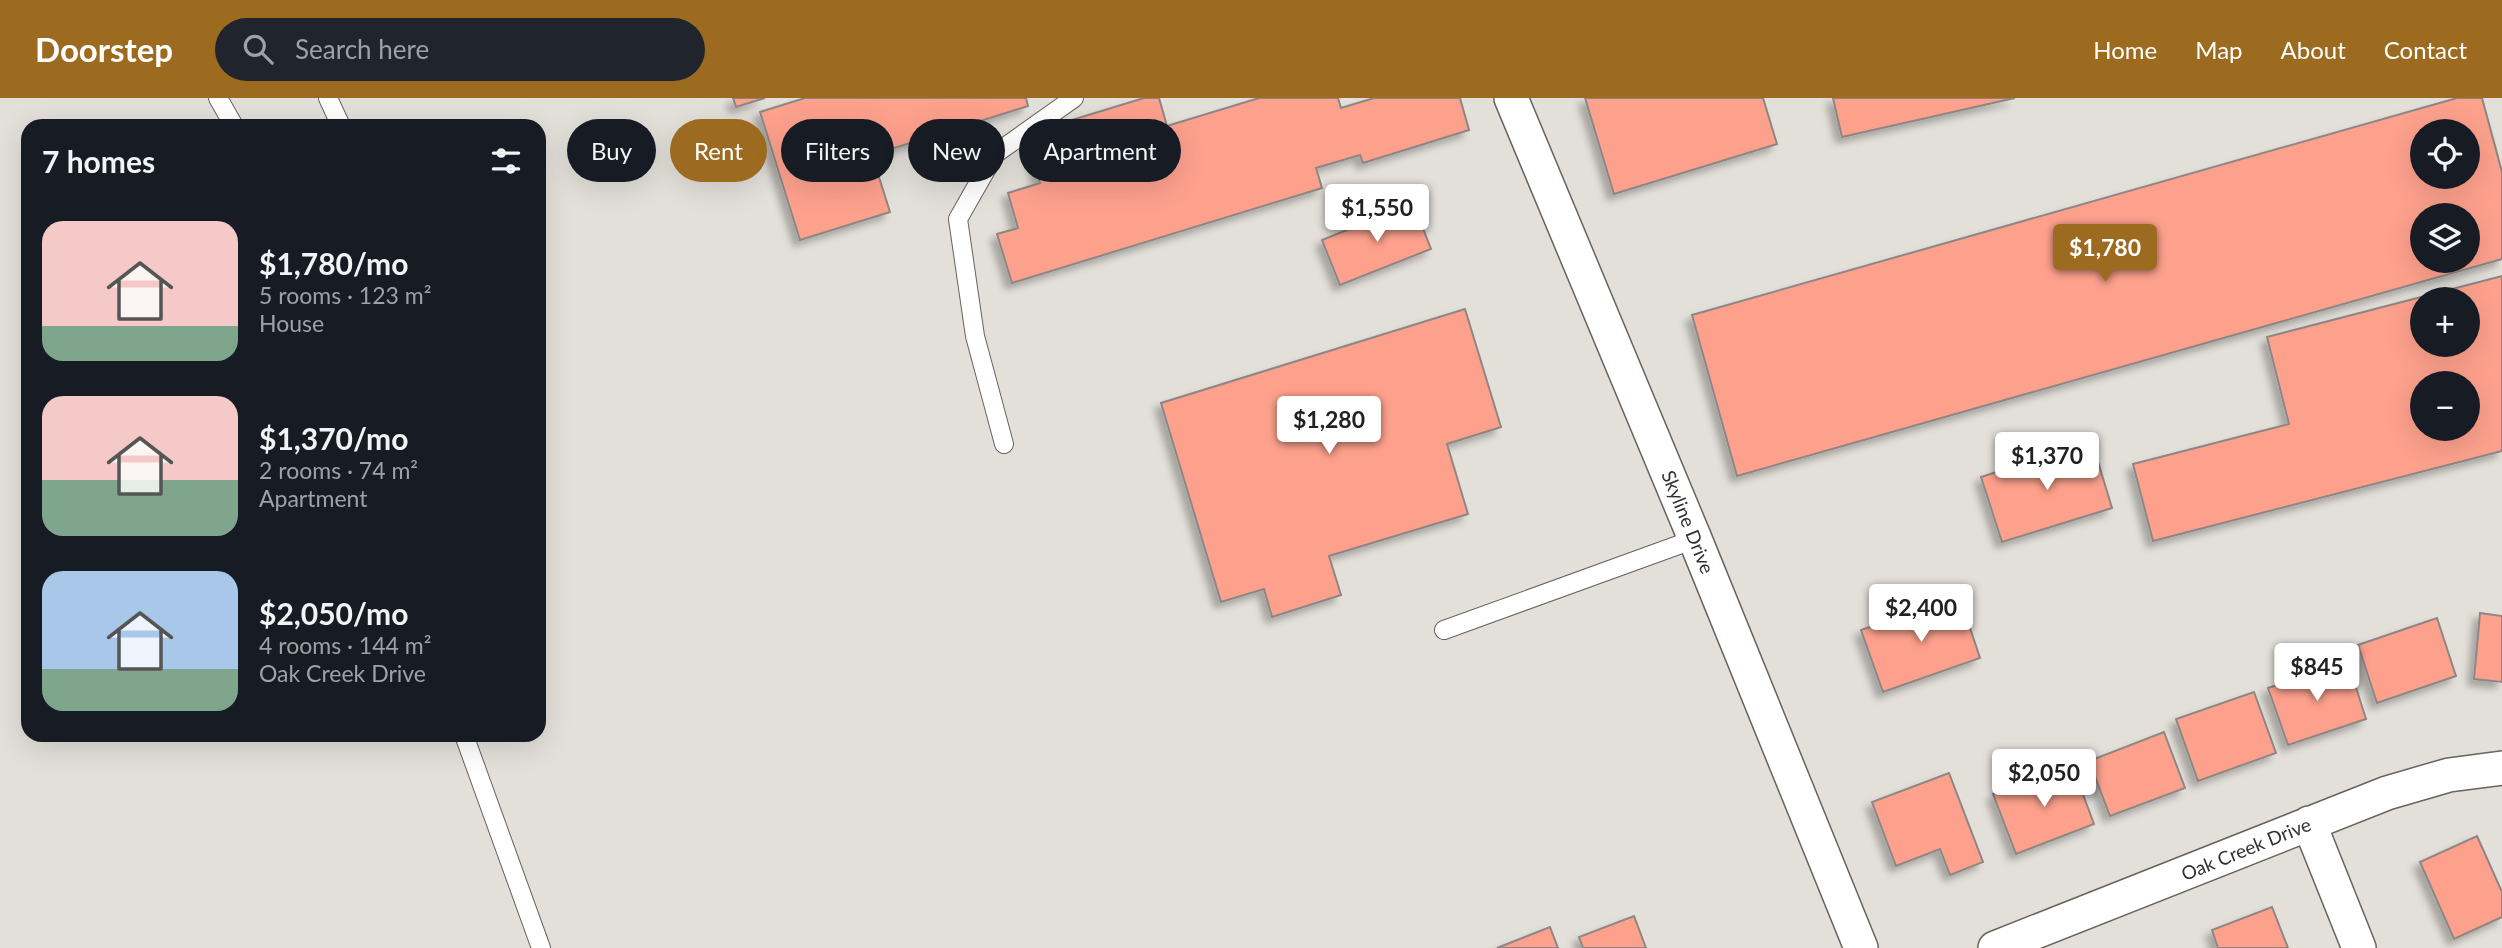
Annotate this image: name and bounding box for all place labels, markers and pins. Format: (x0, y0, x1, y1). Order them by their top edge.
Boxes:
pin: $1,550 (1320, 184, 1434, 244)
pin: $1,780 (2048, 225, 2162, 284)
pin: $1,280 (1272, 396, 1386, 456)
pin: $1,370 (1990, 432, 2104, 492)
pin: $2,400 (1864, 584, 1978, 644)
pin: $845 (2276, 644, 2358, 703)
pin: $2,050 (1987, 750, 2101, 809)

